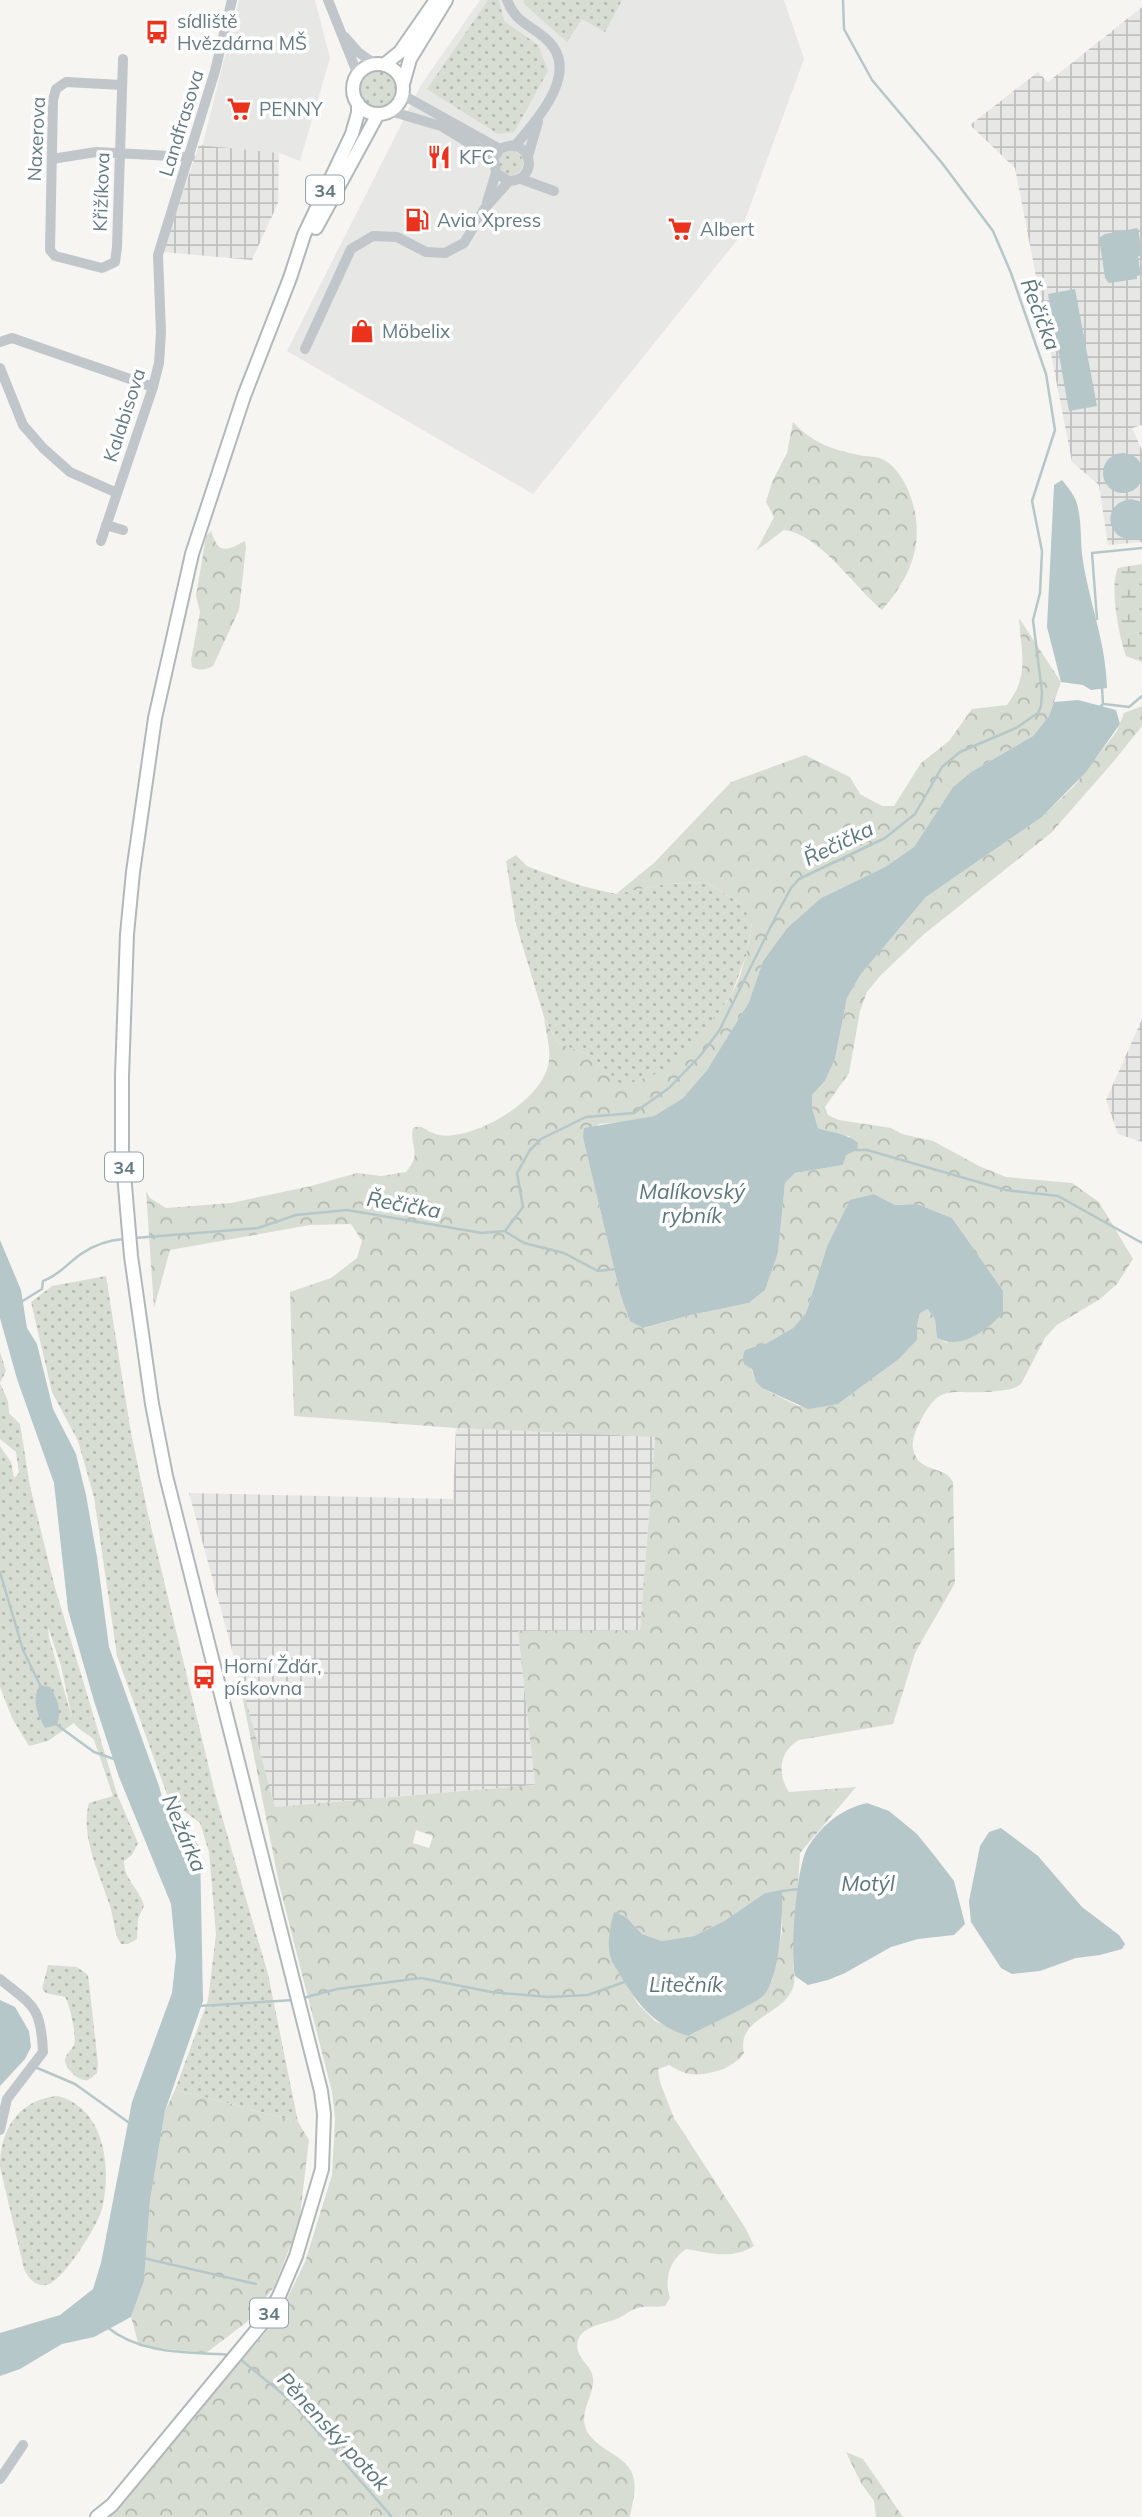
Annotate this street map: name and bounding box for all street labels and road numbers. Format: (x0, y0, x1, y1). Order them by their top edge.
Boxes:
street label: Landfrasova (153, 67, 209, 179)
street label: Naxerova (22, 96, 50, 182)
street label: Křižíkova (88, 152, 114, 232)
road number: 34 (306, 176, 344, 204)
street label: Kalabisova (98, 365, 150, 465)
road number: 34 (105, 1152, 143, 1182)
road number: 34 (250, 2298, 288, 2328)

